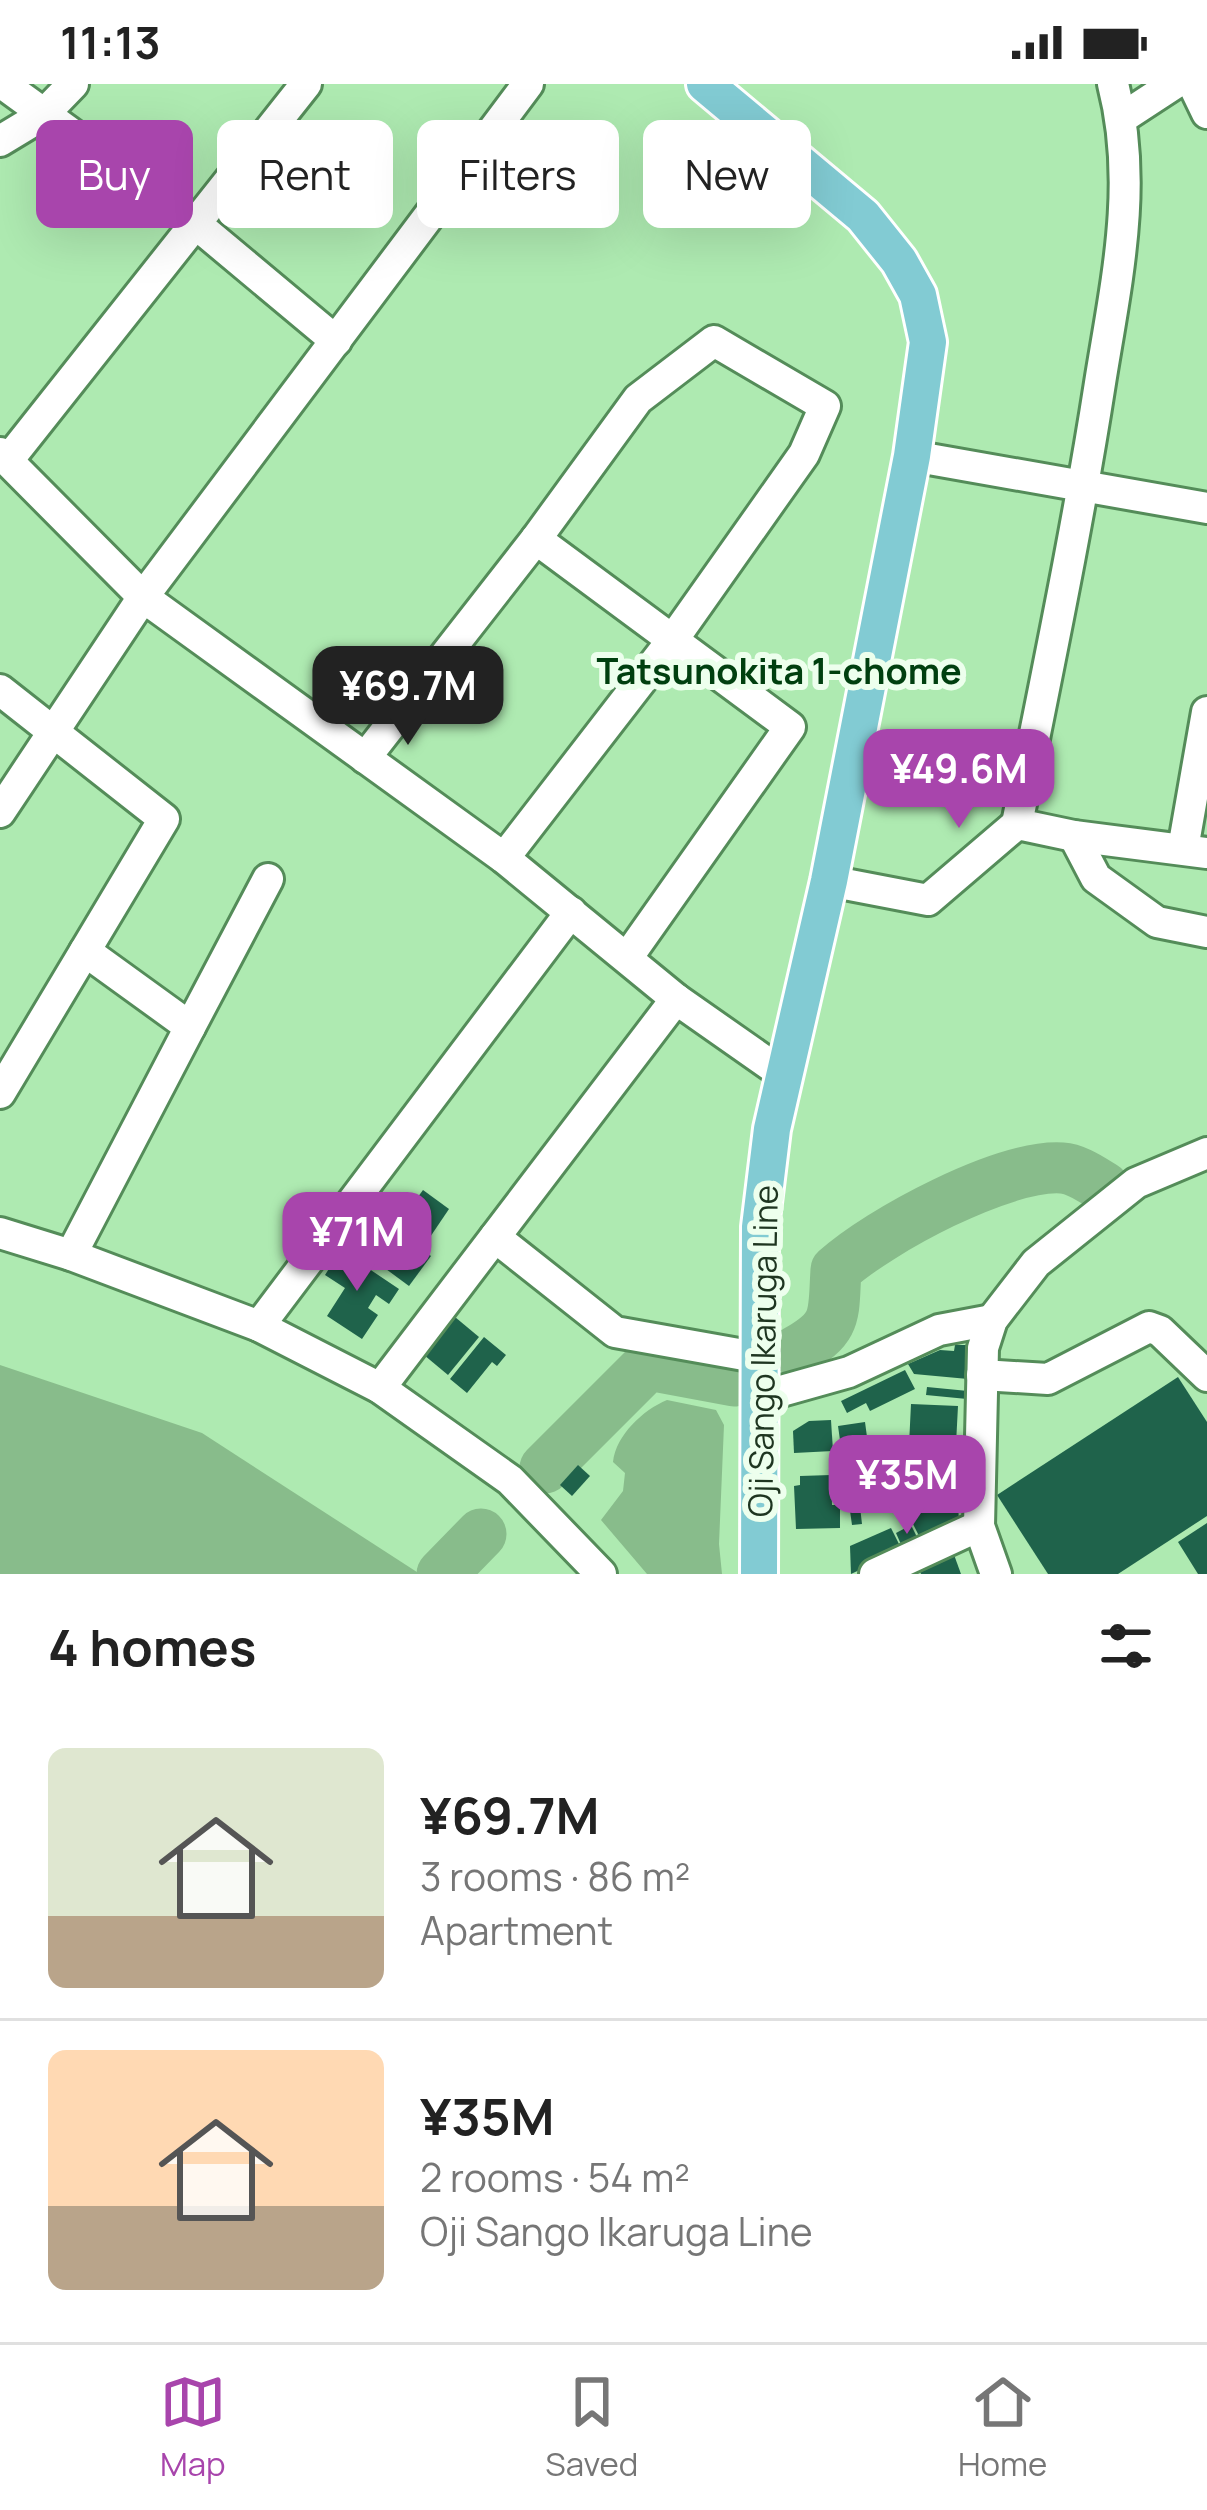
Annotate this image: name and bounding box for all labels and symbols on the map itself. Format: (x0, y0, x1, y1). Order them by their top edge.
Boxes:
pin: ¥69.7M (310, 646, 506, 748)
district label: Tatsunokita 1-chome (596, 646, 962, 695)
pin: ¥49.6M (861, 729, 1057, 831)
street label: Oji Sango Ikaruga Line (737, 1185, 788, 1517)
pin: ¥71M (286, 1192, 428, 1294)
pin: ¥35M (836, 1435, 978, 1537)

